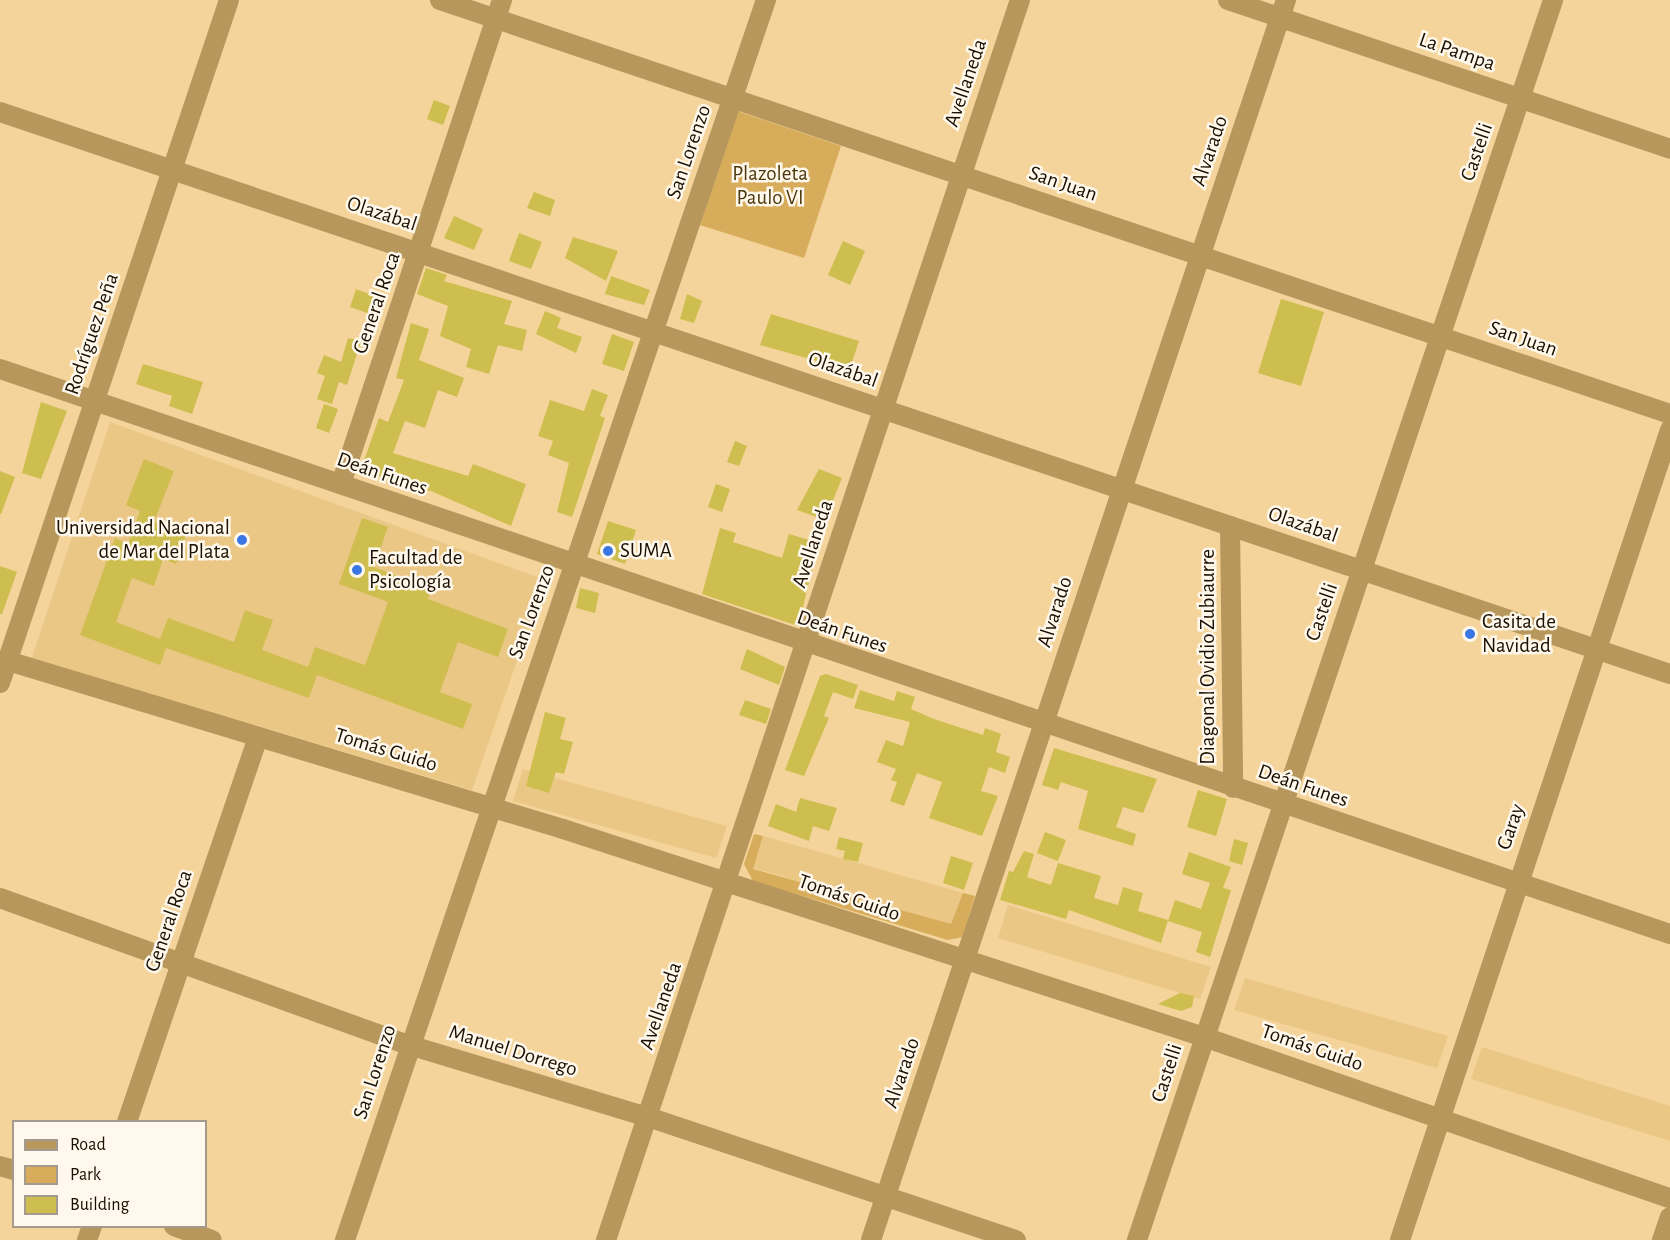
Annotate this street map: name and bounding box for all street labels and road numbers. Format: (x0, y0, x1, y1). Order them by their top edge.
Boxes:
street label: La Pampa (1416, 27, 1498, 77)
street label: Avellaneda (939, 36, 993, 130)
street label: San Lorenzo (661, 102, 717, 202)
street label: Alvarado (1186, 112, 1234, 190)
street label: Castelli (1455, 120, 1499, 184)
street label: San Juan (1026, 161, 1100, 207)
street label: Olazábal (344, 191, 420, 237)
street label: General Roca (348, 249, 406, 357)
street label: Rodríguez Peña (59, 270, 125, 398)
street label: San Juan (1486, 316, 1560, 362)
street label: Olazábal (805, 346, 881, 394)
street label: Deán Funes (333, 447, 431, 501)
street label: Avellaneda (787, 497, 839, 591)
street label: Olazábal (1265, 501, 1341, 549)
street label: Diagonal Ovidio Zubiaurre (1195, 549, 1221, 765)
street label: San Lorenzo (503, 562, 561, 662)
street label: Alvarado (1032, 573, 1078, 651)
street label: Castelli (1300, 580, 1344, 644)
street label: Deán Funes (793, 605, 891, 659)
street label: Tomás Guido (332, 722, 440, 778)
street label: Deán Funes (1254, 759, 1352, 813)
street label: Garay (1491, 801, 1531, 853)
street label: General Roca (140, 867, 198, 975)
street label: Tomás Guido (795, 869, 903, 927)
street label: Avellaneda (634, 959, 688, 1053)
street label: Tomás Guido (1258, 1019, 1366, 1077)
street label: Manuel Dorrego (446, 1020, 580, 1082)
street label: San Lorenzo (348, 1022, 402, 1122)
street label: Alvarado (878, 1034, 926, 1112)
street label: Castelli (1146, 1041, 1188, 1105)

